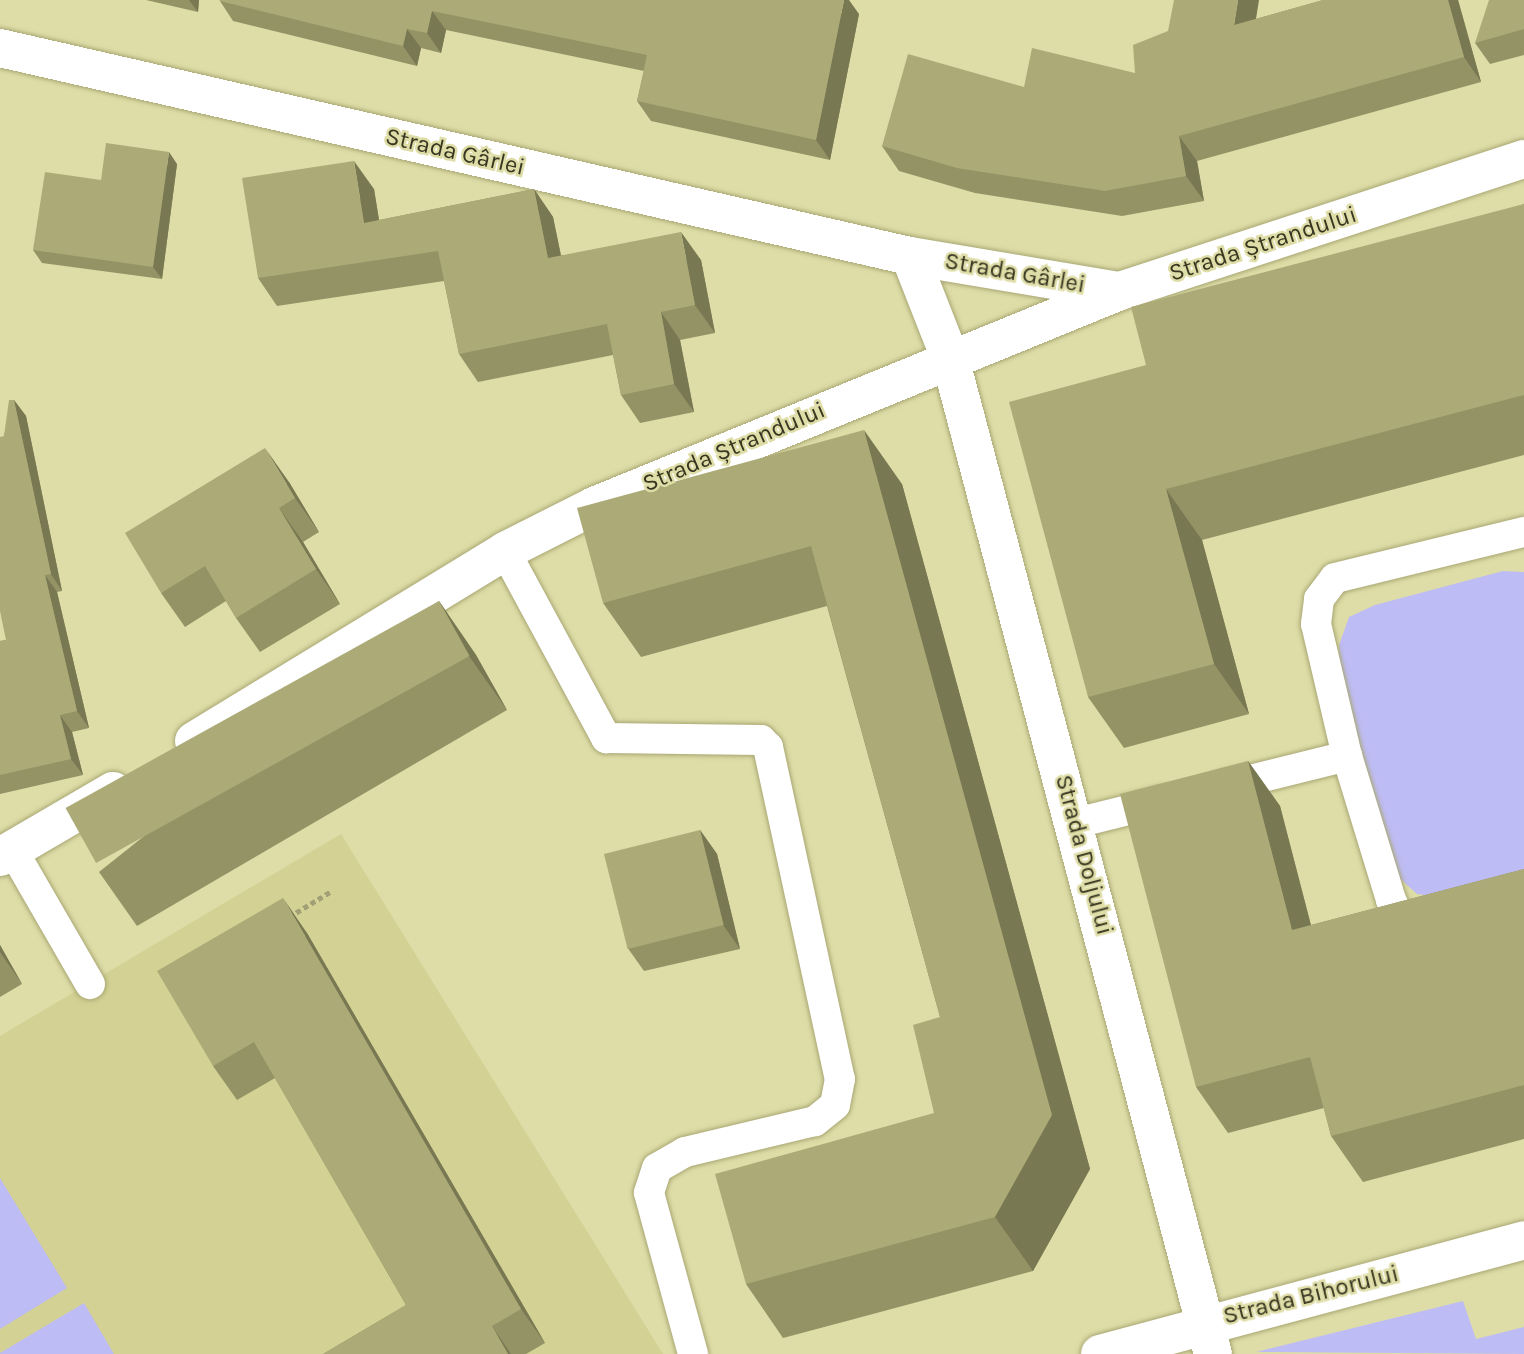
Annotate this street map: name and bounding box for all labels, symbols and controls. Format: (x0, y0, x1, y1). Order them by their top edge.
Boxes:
street label: Strada Gârlei (383, 122, 527, 182)
street label: Strada Ștrandului (1166, 200, 1360, 288)
street label: Strada Gârlei (943, 246, 1087, 300)
street label: Strada Ștrandului (638, 396, 830, 498)
street label: Strada Doljului (1049, 772, 1119, 938)
street label: Strada Bihorului (1220, 1259, 1402, 1331)

